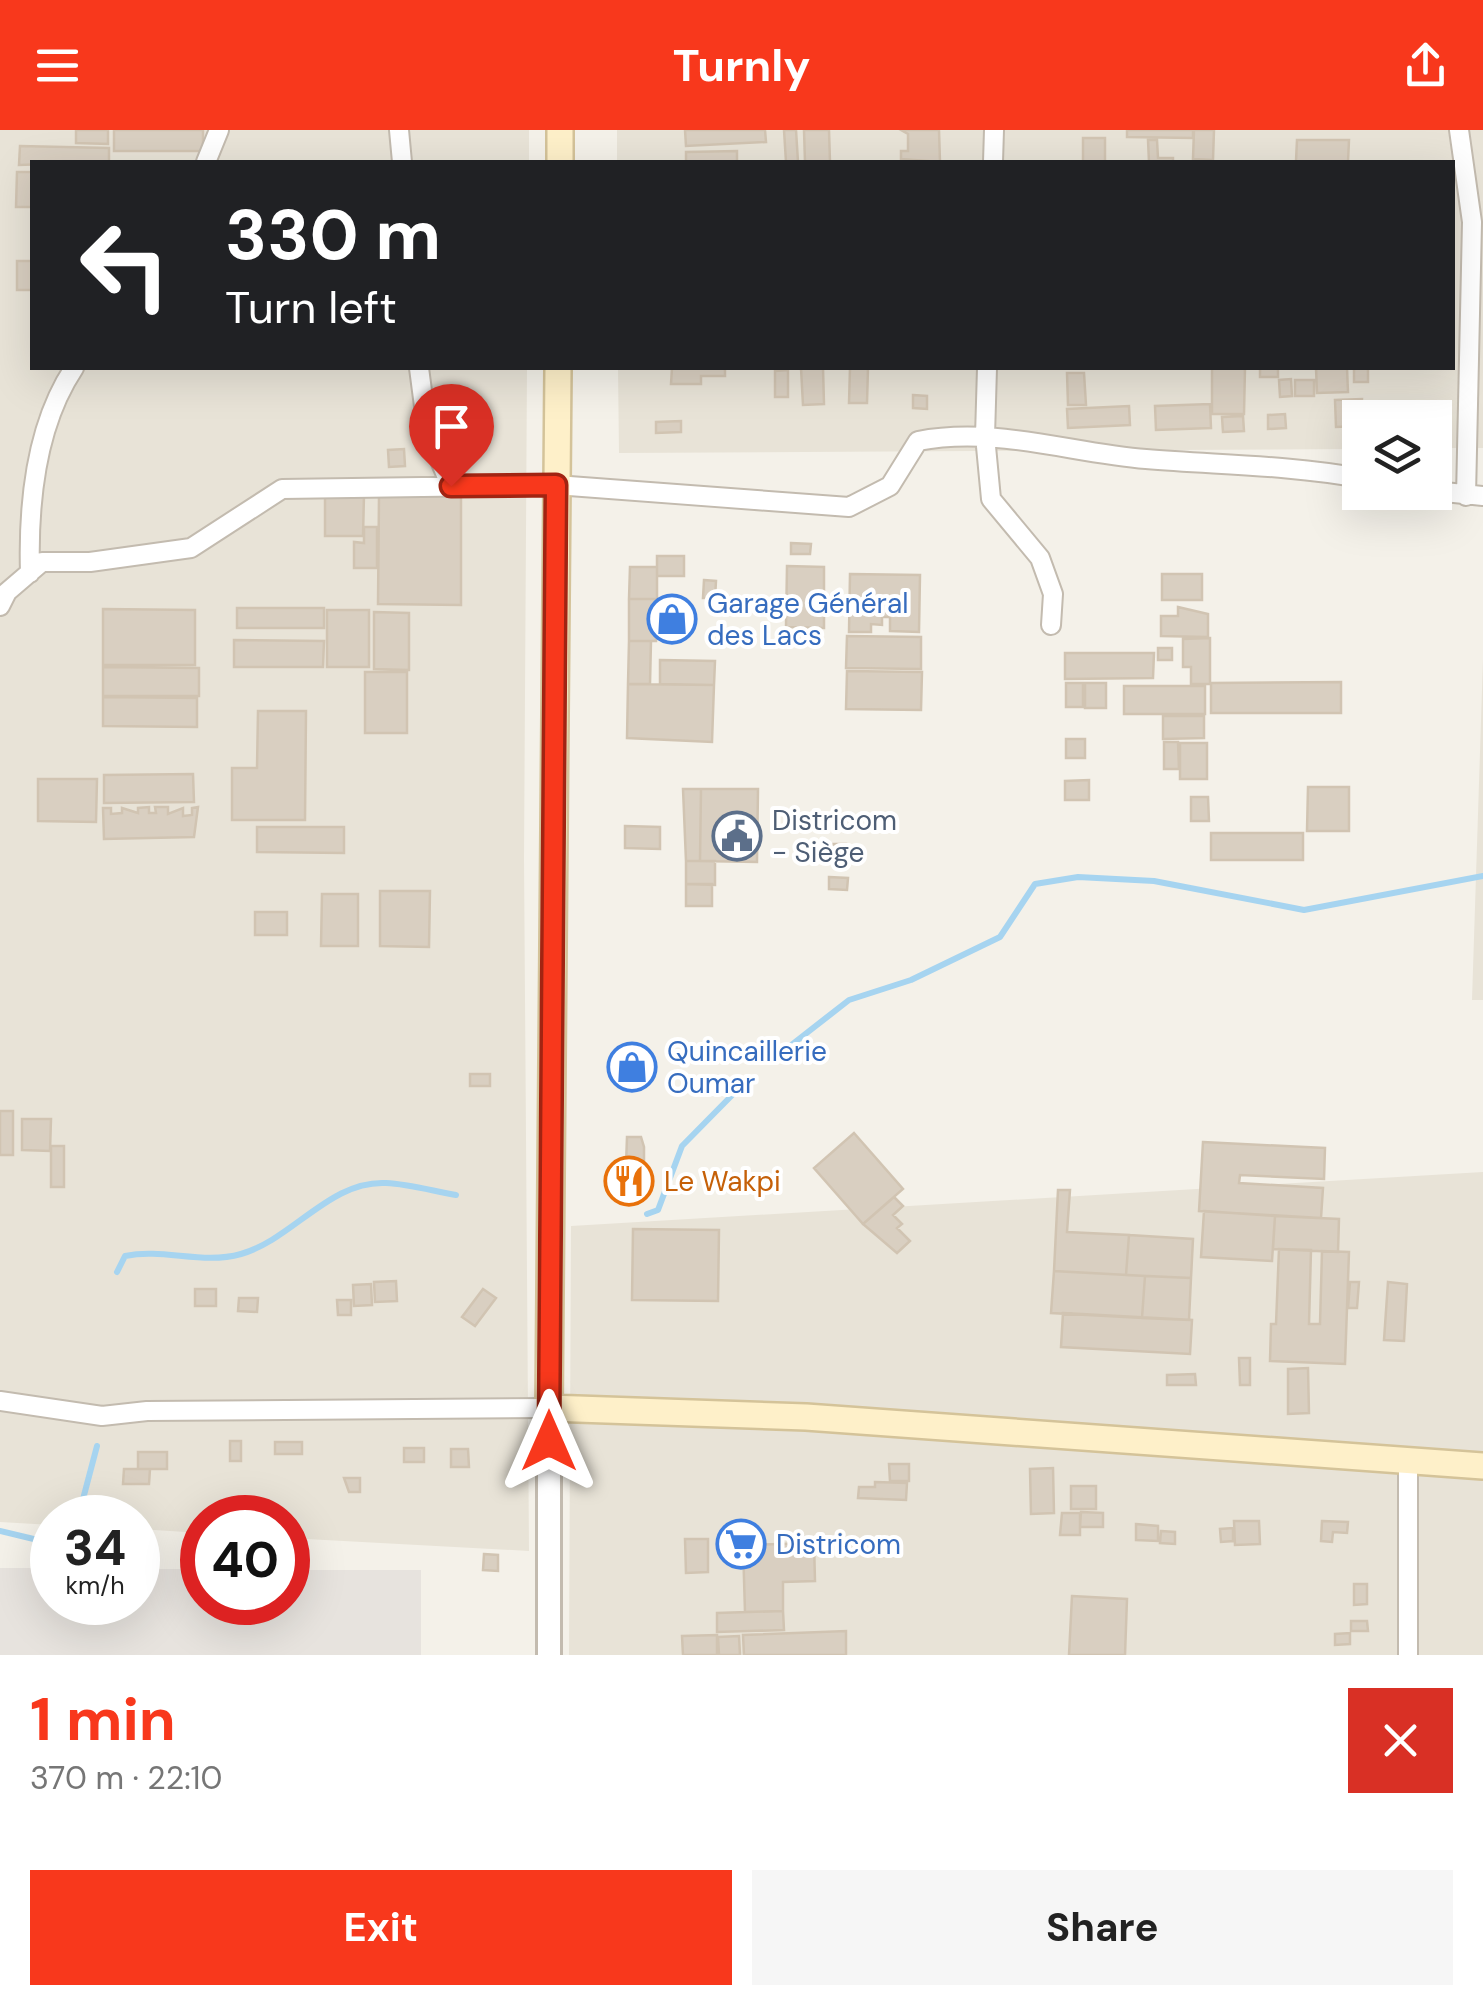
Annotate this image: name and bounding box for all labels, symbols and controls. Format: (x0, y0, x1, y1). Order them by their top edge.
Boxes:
text: Turnly (673, 36, 810, 95)
icon: menu (30, 38, 85, 93)
icon: share (1398, 38, 1453, 93)
text: 330 m (225, 190, 441, 281)
icon: left (60, 200, 190, 330)
text: Turn left (225, 278, 397, 337)
pin (409, 384, 494, 487)
icon: arrive (424, 399, 479, 454)
map controls (1342, 400, 1452, 510)
button: layers (1342, 400, 1452, 510)
place label: Garage Général des Lacs (707, 585, 908, 654)
shop icon: Garage Général des Lacs (646, 593, 698, 645)
place label: Districom - Siège (772, 802, 897, 871)
public building icon: Districom - Siège (711, 810, 763, 862)
place label: Quincaillerie Oumar (667, 1033, 827, 1102)
shop icon: Quincaillerie Oumar (606, 1041, 658, 1093)
restaurant icon: Le Wakpi (603, 1155, 655, 1207)
place label: Le Wakpi (664, 1163, 781, 1200)
position arrow (497, 1389, 601, 1493)
speed limit sign: 40 (180, 1495, 310, 1625)
text: 34 (64, 1515, 126, 1581)
supermarket icon: Districom (715, 1518, 767, 1570)
place label: Districom (776, 1526, 901, 1563)
text: km/h (65, 1569, 125, 1602)
text: 1 min (30, 1680, 176, 1759)
button: close (1348, 1688, 1453, 1793)
text: 370 m · 22:10 (30, 1757, 222, 1799)
button: Exit (30, 1870, 732, 1985)
button: Share (752, 1870, 1453, 1985)

